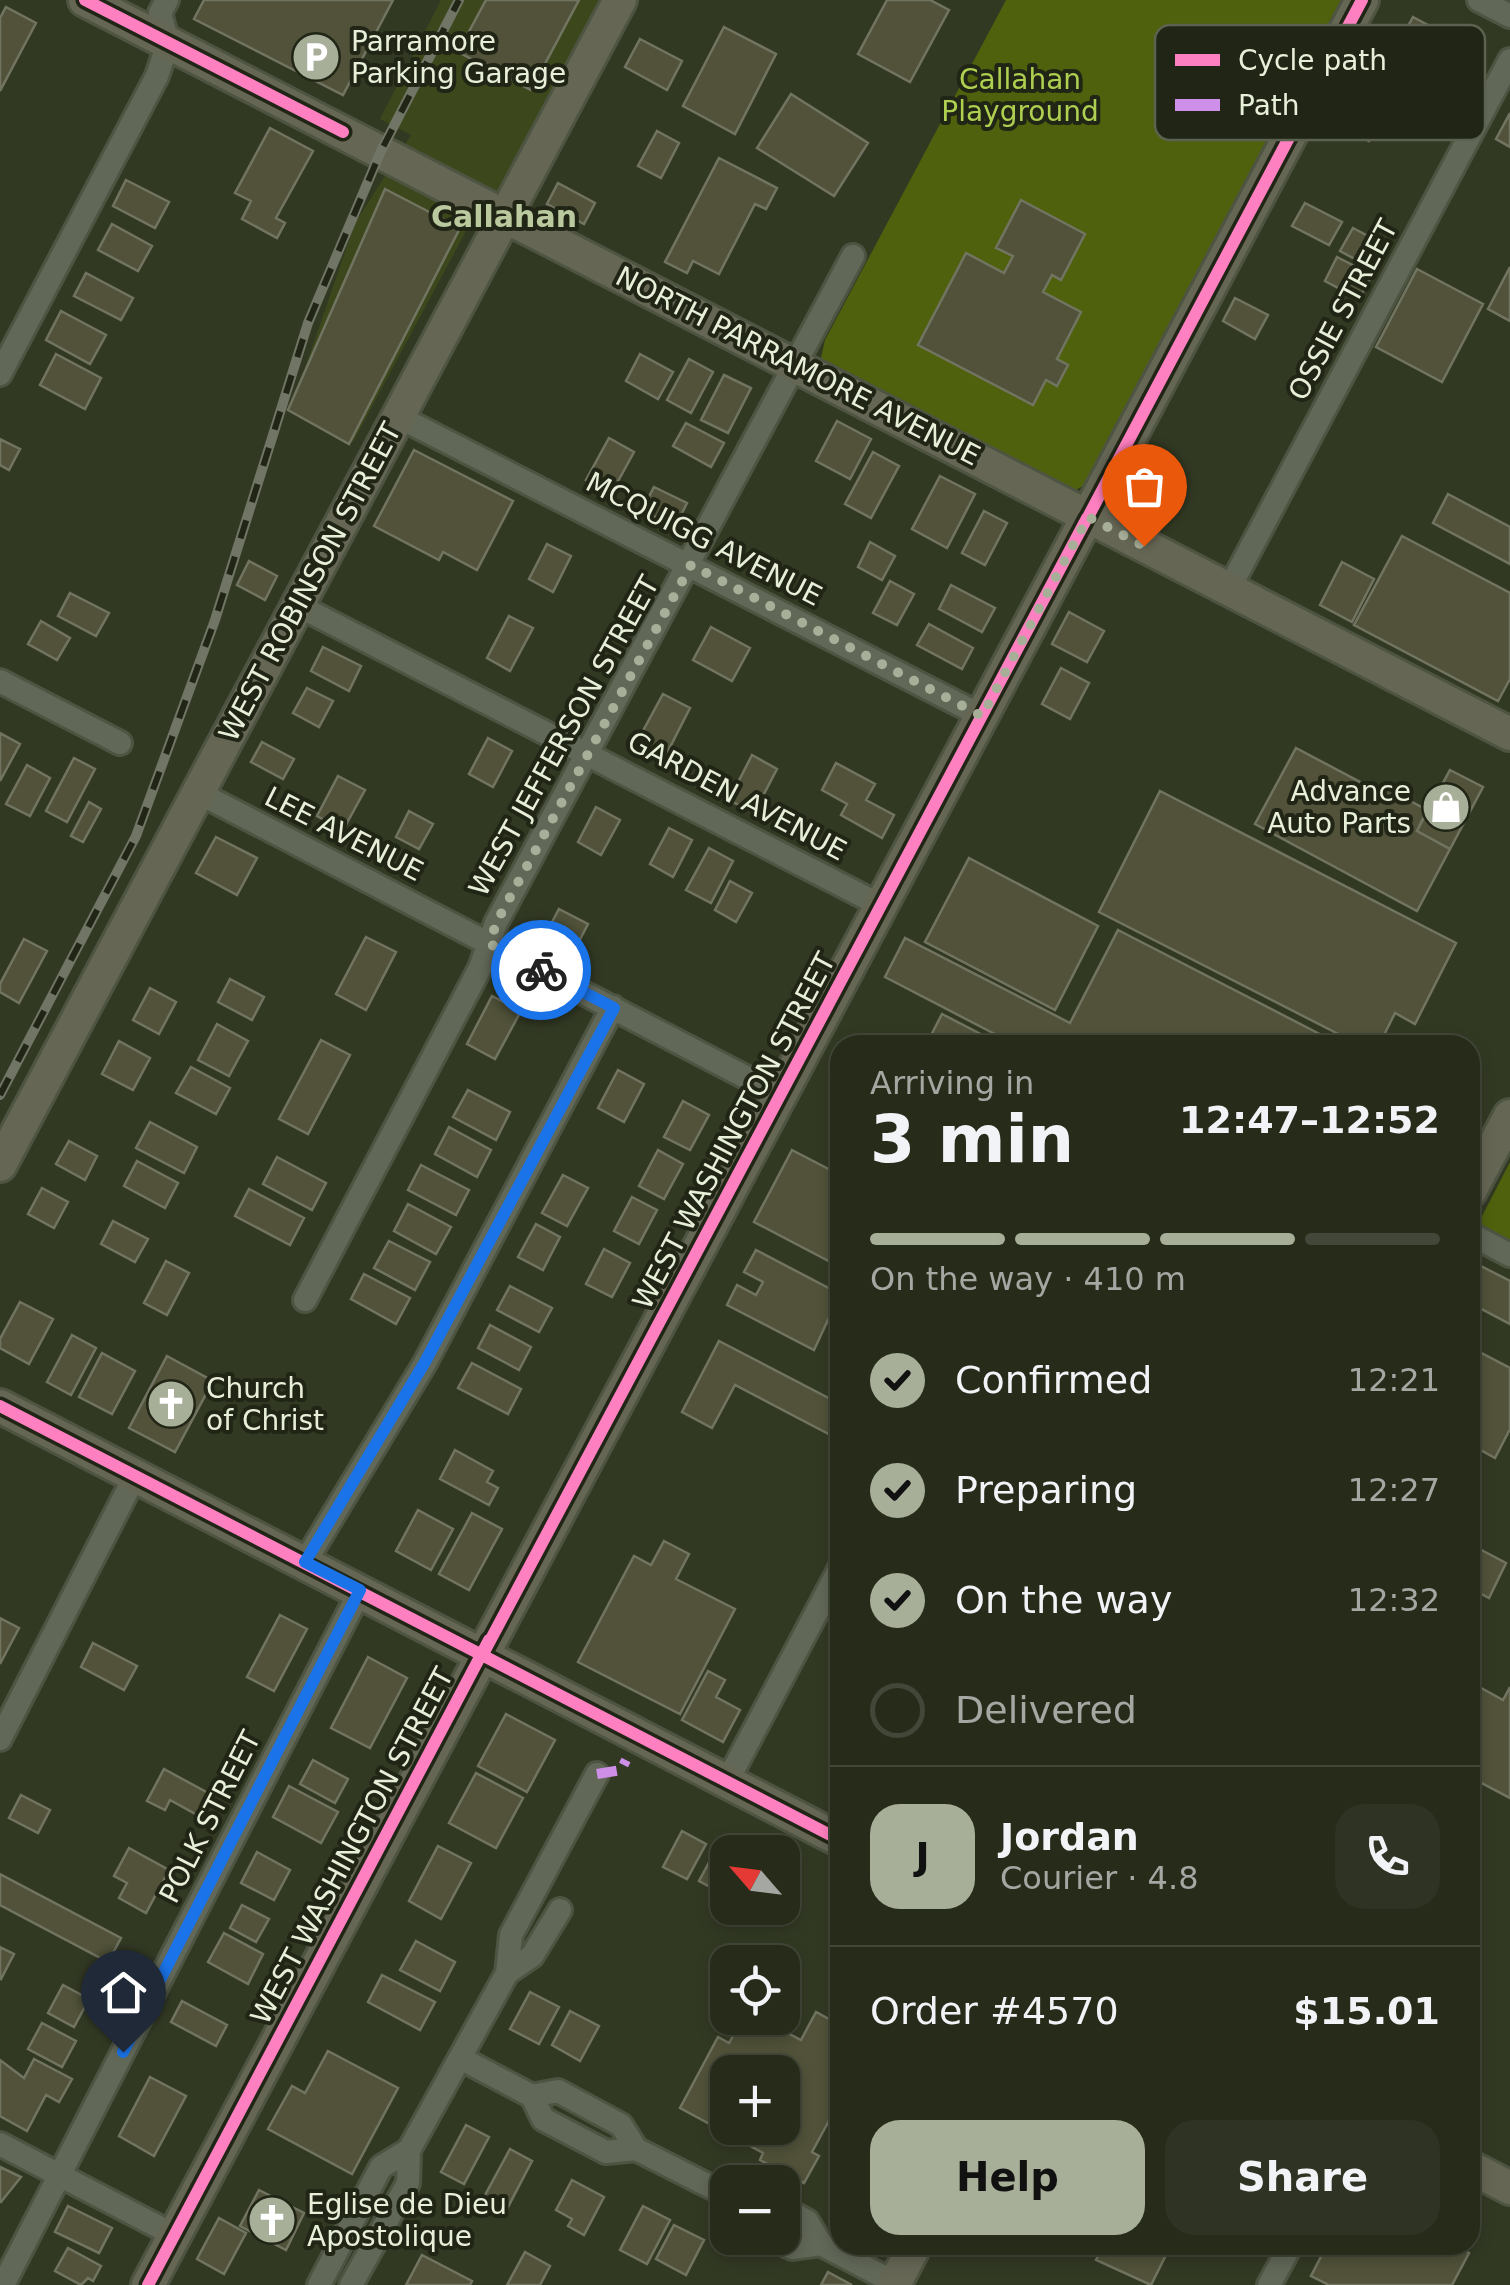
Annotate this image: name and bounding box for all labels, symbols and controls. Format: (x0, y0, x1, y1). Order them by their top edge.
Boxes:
place label: Parramore Parking Garage (351, 25, 566, 90)
legend (1155, 25, 1485, 140)
parking icon: Parramore Parking Garage (290, 31, 342, 83)
text: Cycle path (1238, 44, 1387, 77)
park label: Callahan Playground (941, 63, 1099, 128)
text: Path (1238, 89, 1300, 122)
district label: Callahan (431, 199, 577, 234)
street label: OSSIE STREET (1282, 214, 1405, 406)
street label: NORTH PARRAMORE AVENUE (610, 260, 986, 472)
street label: WEST ROBINSON STREET (212, 417, 408, 747)
pin (1102, 444, 1187, 547)
icon: bag (1117, 459, 1172, 514)
street label: MCQUIGG AVENUE (581, 465, 827, 613)
street label: WEST JEFFERSON STREET (462, 569, 666, 902)
street label: GARDEN AVENUE (622, 724, 852, 868)
place label: Advance Auto Parts (1267, 775, 1411, 840)
street label: LEE AVENUE (259, 780, 429, 888)
shop icon: Advance Auto Parts (1420, 781, 1472, 833)
courier (491, 920, 591, 1020)
icon: bike (514, 943, 569, 998)
street label: WEST WASHINGTON STREET (626, 946, 843, 1315)
text: Arriving in (870, 1064, 1034, 1102)
text: 12:47–12:52 (1179, 1098, 1440, 1142)
text: 3 min (870, 1102, 1074, 1177)
text: On the way · 410 m (870, 1260, 1186, 1298)
icon: check (870, 1353, 925, 1408)
text: Confirmed (955, 1358, 1152, 1402)
text: 12:21 (1348, 1361, 1440, 1399)
place label: Church of Christ (206, 1372, 324, 1437)
church icon: Church of Christ (145, 1378, 197, 1430)
icon: check (870, 1463, 925, 1518)
text: Preparing (955, 1468, 1137, 1512)
text: 12:27 (1348, 1471, 1440, 1509)
icon: check (870, 1573, 925, 1628)
text: On the way (955, 1578, 1172, 1622)
text: 12:32 (1348, 1581, 1440, 1619)
street label: WEST WASHINGTON STREET (244, 1661, 461, 2030)
text: Delivered (955, 1688, 1137, 1732)
street label: POLK STREET (152, 1725, 268, 1909)
button: phone (1335, 1804, 1440, 1909)
text: Jordan (1000, 1815, 1139, 1859)
text: J (915, 1834, 930, 1878)
north arrow (710, 1835, 800, 1925)
map controls (710, 1835, 800, 2255)
text: Courier · 4.8 (1000, 1859, 1199, 1897)
button: locate (710, 1945, 800, 2035)
pin (81, 1950, 166, 2053)
icon: home (96, 1965, 151, 2020)
text: Order #4570 (870, 1989, 1119, 2033)
text: $15.01 (1293, 1989, 1440, 2033)
button: + (710, 2055, 800, 2145)
button: Help (870, 2120, 1145, 2235)
button: Share (1165, 2120, 1440, 2235)
button: − (710, 2165, 800, 2255)
place label: Eglise de Dieu Apostolique (307, 2188, 507, 2253)
church icon: Eglise de Dieu Apostolique (246, 2194, 298, 2246)

